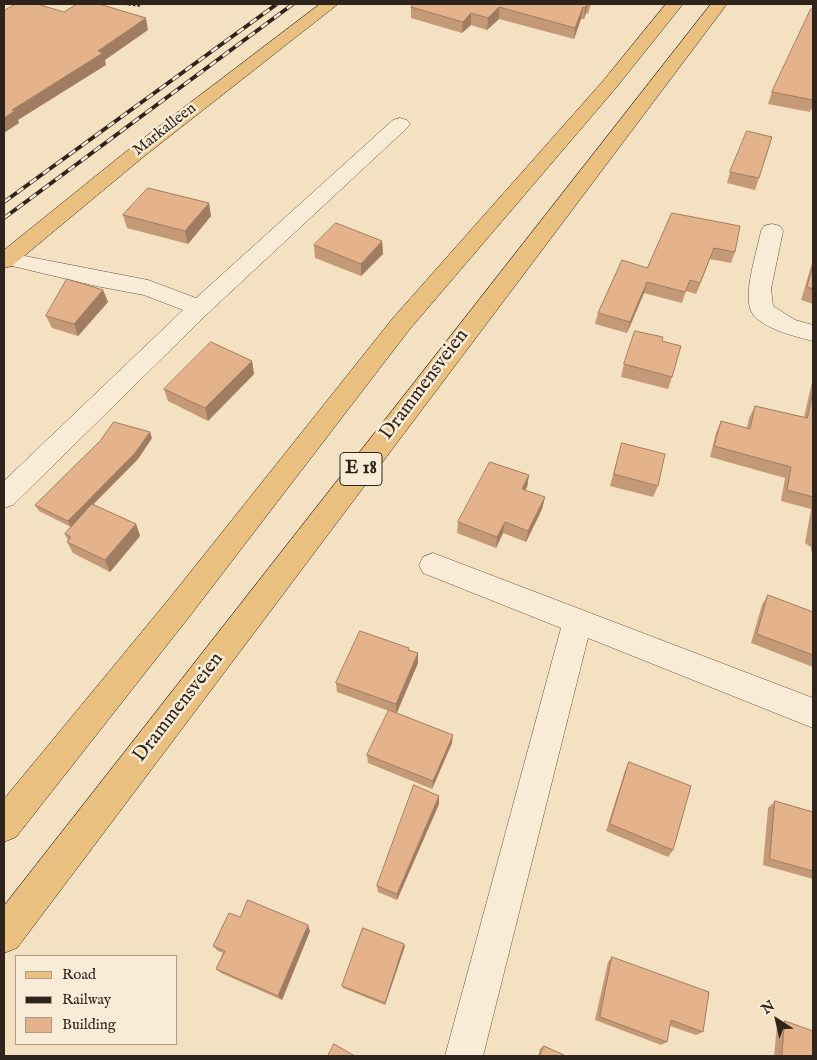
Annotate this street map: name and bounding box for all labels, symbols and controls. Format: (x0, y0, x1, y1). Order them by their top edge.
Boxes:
street label: Markalleen (129, 99, 201, 161)
street label: Drammensveien (375, 325, 475, 445)
road number: E 18 (340, 452, 382, 486)
street label: Drammensveien (129, 648, 229, 768)
legend (15, 955, 178, 1045)
text: Road (62, 965, 96, 984)
text: Railway (62, 990, 111, 1009)
north arrow (752, 995, 802, 1045)
text: N (758, 997, 779, 1019)
text: Building (62, 1015, 116, 1034)

